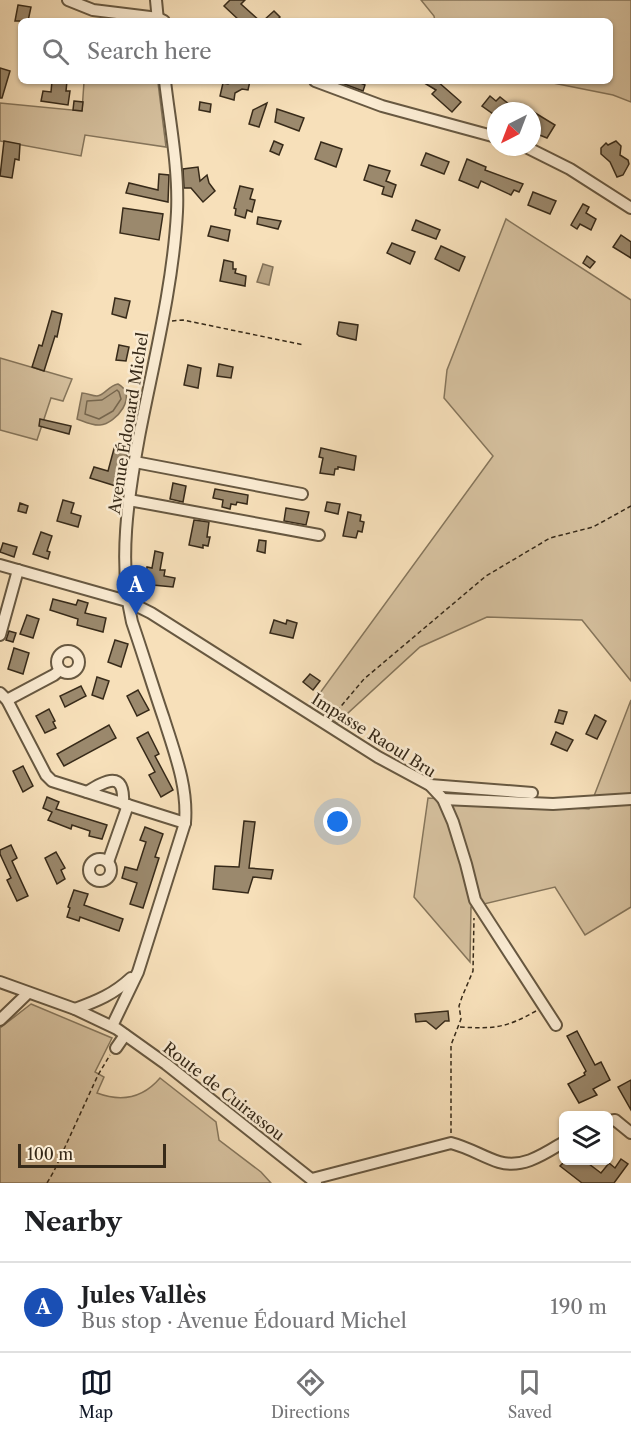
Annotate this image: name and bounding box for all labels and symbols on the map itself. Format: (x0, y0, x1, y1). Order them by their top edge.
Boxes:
north arrow (487, 102, 541, 156)
street label: Avenue Édouard Michel (104, 330, 152, 516)
pin: A (116, 566, 156, 615)
street label: Impasse Raoul Bru (308, 689, 440, 781)
your location (323, 807, 352, 836)
street label: Route de Cuirassou (159, 1037, 289, 1145)
scale bar (18, 1141, 166, 1168)

